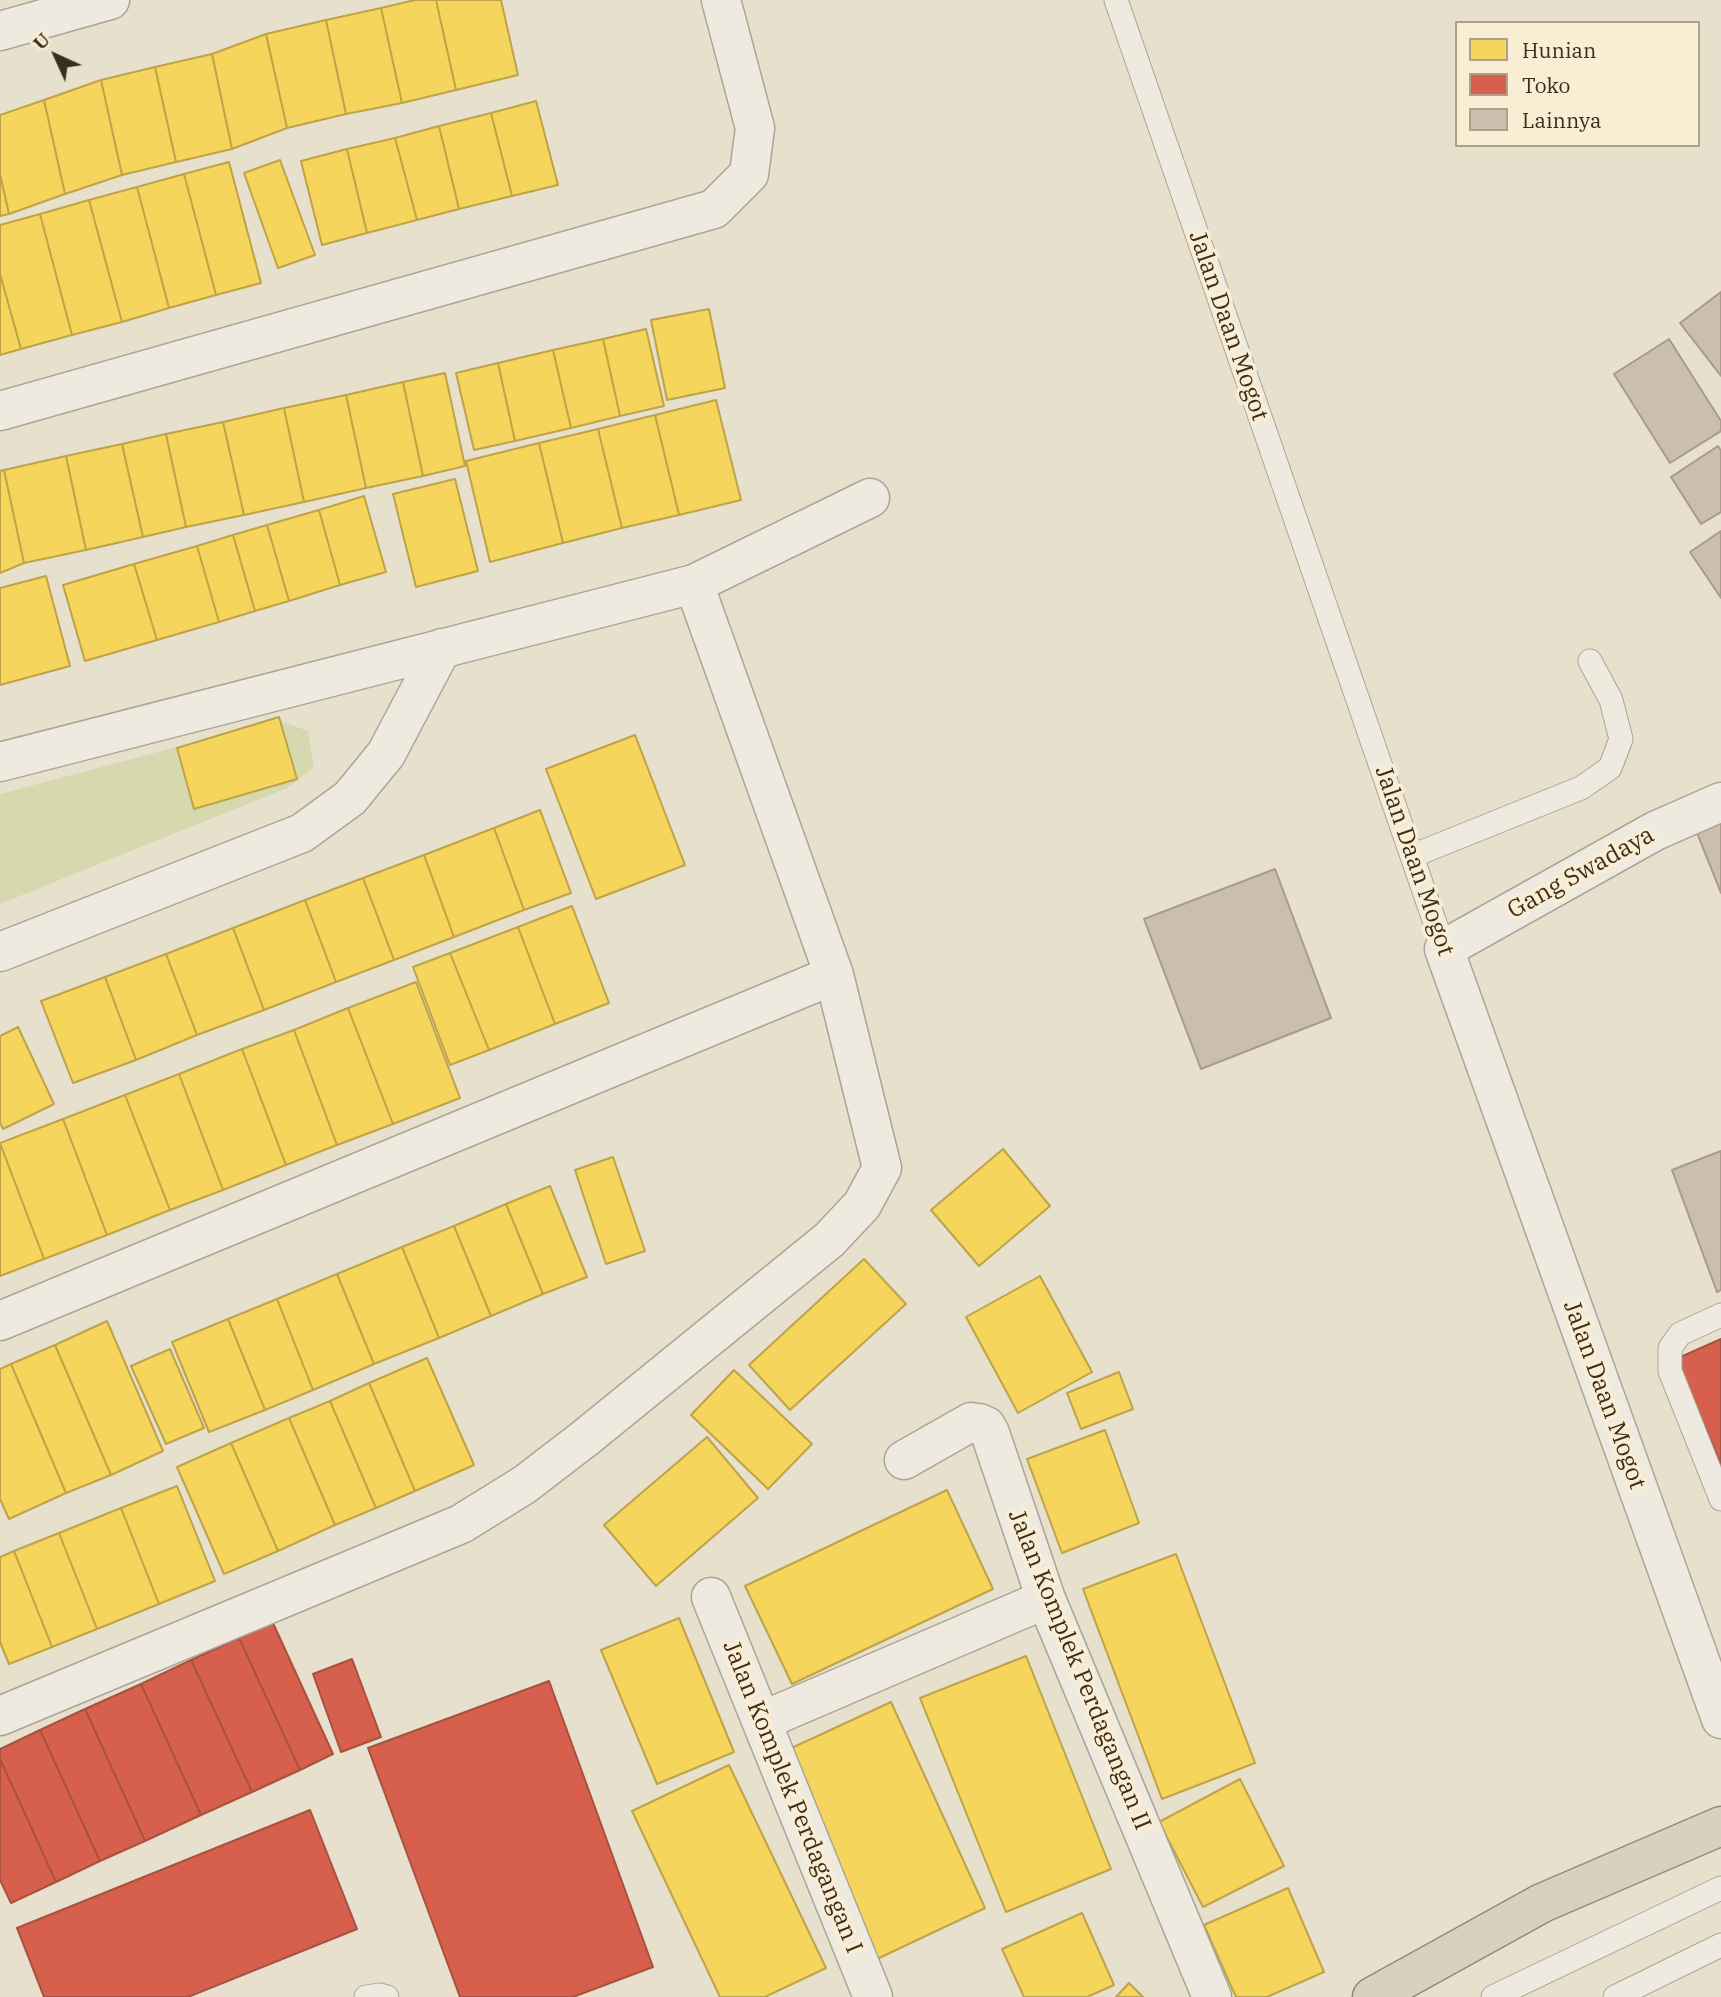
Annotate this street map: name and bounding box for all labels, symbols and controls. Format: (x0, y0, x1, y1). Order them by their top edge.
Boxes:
north arrow (21, 21, 91, 91)
legend (1455, 21, 1700, 147)
text: U (27, 27, 55, 55)
text: Hunian (1522, 36, 1596, 64)
text: Toko (1522, 71, 1570, 99)
text: Lainnya (1522, 106, 1602, 134)
street label: Jalan Daan Mogot (1182, 227, 1274, 425)
street label: Jalan Daan Mogot (1368, 762, 1460, 960)
street label: Gang Swadaya (1503, 821, 1659, 925)
street label: Jalan Daan Mogot (1557, 1297, 1651, 1493)
street label: Jalan Komplek Perdagangan II (1001, 1506, 1157, 1834)
street label: Jalan Komplek Perdagangan I (716, 1636, 868, 1958)

